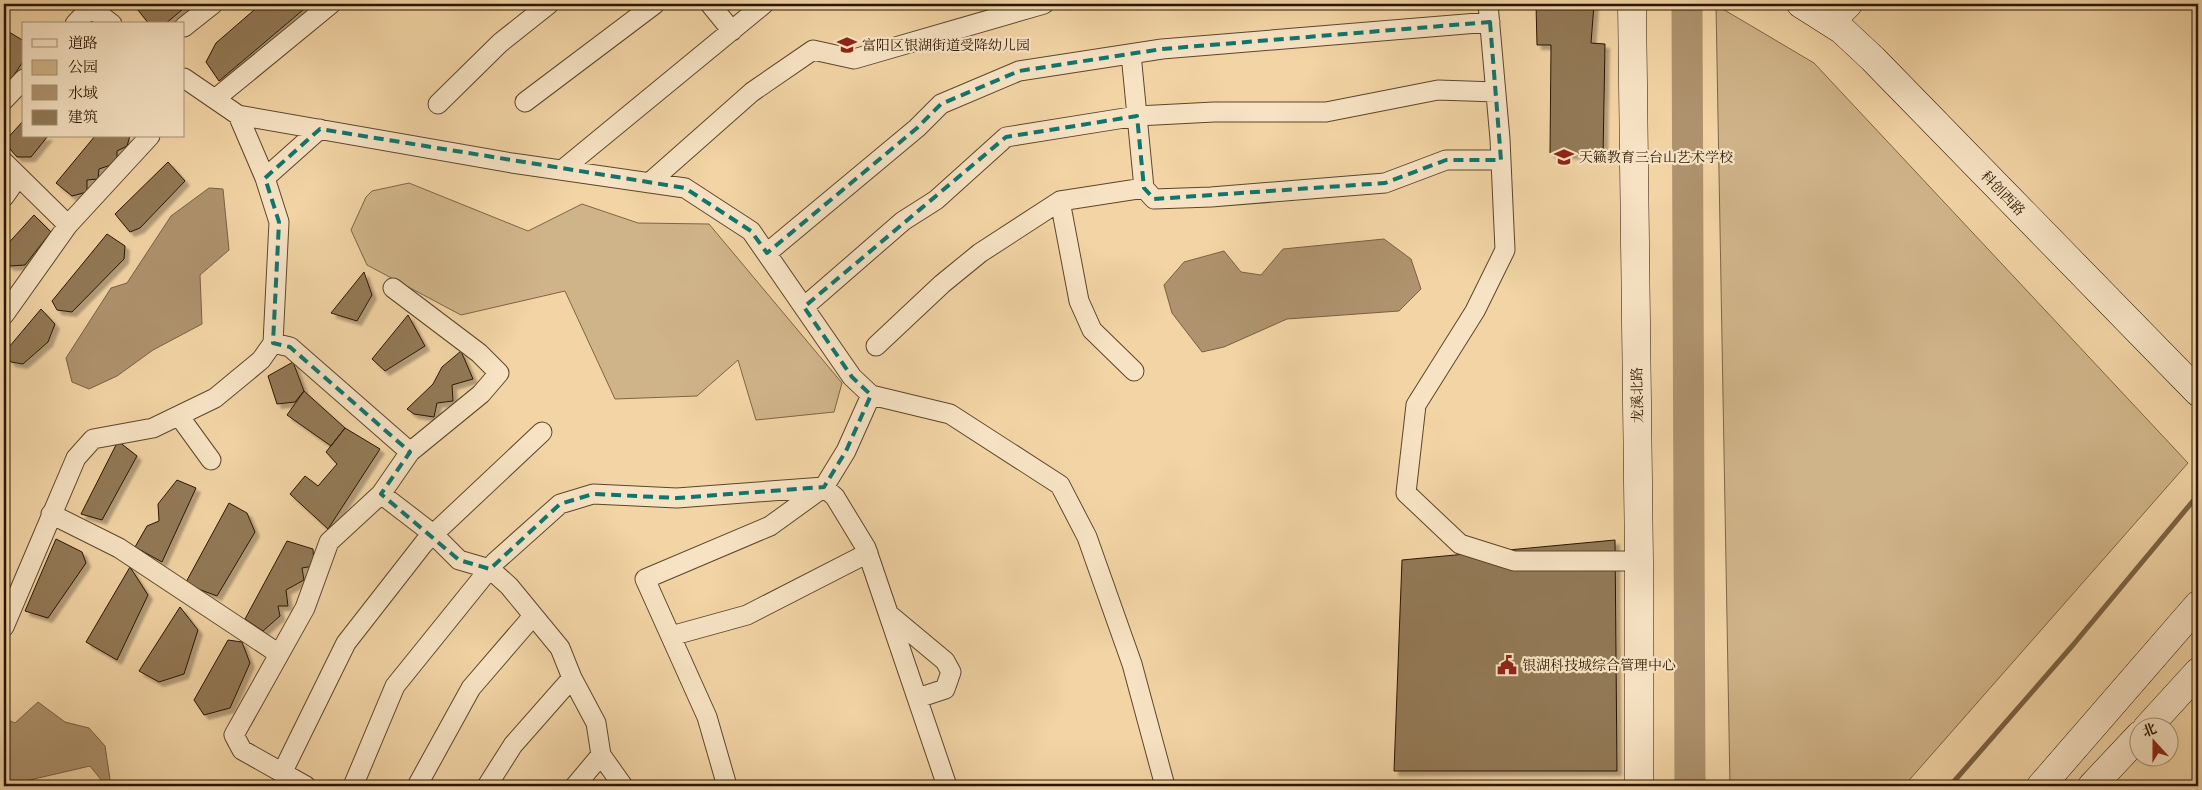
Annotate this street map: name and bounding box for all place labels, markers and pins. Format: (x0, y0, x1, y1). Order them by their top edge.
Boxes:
school or university icon: 富阳区银湖街道受降幼儿园 (836, 34, 858, 56)
place label: 富阳区银湖街道受降幼儿园 (862, 36, 1030, 54)
school or university icon: 天籁教育三台山艺术学校 (1553, 146, 1575, 168)
place label: 天籁教育三台山艺术学校 (1579, 148, 1733, 166)
public building icon: 银湖科技城综合管理中心 (1496, 654, 1518, 676)
place label: 银湖科技城综合管理中心 (1522, 656, 1676, 674)

